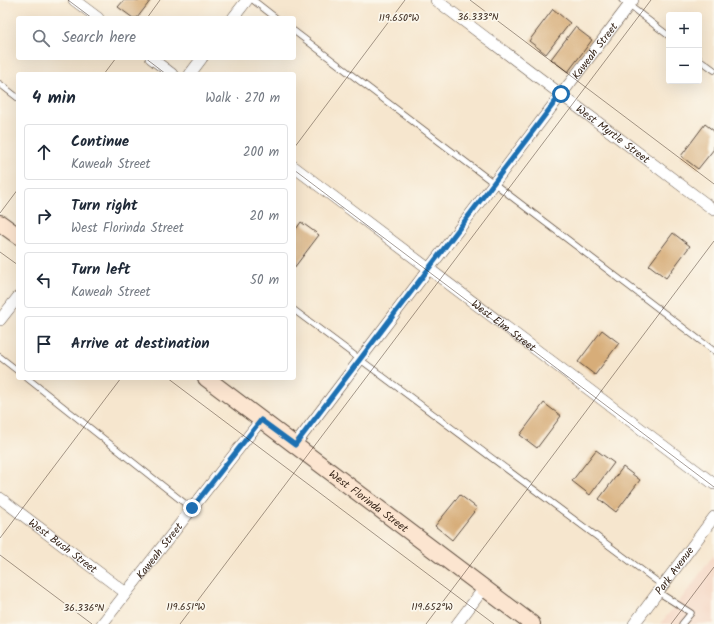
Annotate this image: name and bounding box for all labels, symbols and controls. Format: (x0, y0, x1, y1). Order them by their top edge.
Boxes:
text: 36.333°N (458, 9, 499, 25)
text: 119.650°W (379, 10, 420, 26)
map controls (666, 12, 702, 84)
button: + (666, 12, 702, 48)
search box (16, 16, 296, 60)
street label: Kaweah Street (568, 19, 623, 84)
text: Search here (62, 26, 136, 50)
icon: search (30, 27, 52, 49)
button: − (666, 48, 702, 84)
text: 4 min (32, 85, 76, 112)
route start (552, 85, 570, 103)
text: Walk · 270 m (205, 88, 280, 109)
street label: West Myrtle Street (572, 101, 654, 169)
text: Continue (71, 130, 129, 154)
icon: ahead (33, 141, 55, 163)
text: 200 m (243, 142, 279, 163)
text: Kaweah Street (71, 154, 151, 175)
text: Turn right (71, 194, 138, 218)
icon: right (33, 205, 55, 227)
text: 20 m (249, 206, 279, 227)
text: West Florinda Street (71, 218, 184, 239)
text: Turn left (71, 258, 131, 282)
icon: left (33, 269, 55, 291)
text: 50 m (250, 270, 279, 291)
text: Kaweah Street (71, 282, 151, 303)
street label: West Elm Street (467, 296, 540, 357)
text: Arrive at destination (71, 332, 210, 356)
icon: arrive (33, 333, 55, 355)
street label: West Florinda Street (325, 466, 412, 538)
route end (183, 499, 201, 517)
street label: West Bush Street (24, 514, 101, 579)
street label: Kaweah Street (132, 519, 188, 583)
street label: Park Avenue (651, 543, 699, 599)
text: 119.651°W (167, 599, 206, 615)
text: 119.652°W (411, 599, 453, 615)
text: 36.336°N (64, 600, 105, 616)

